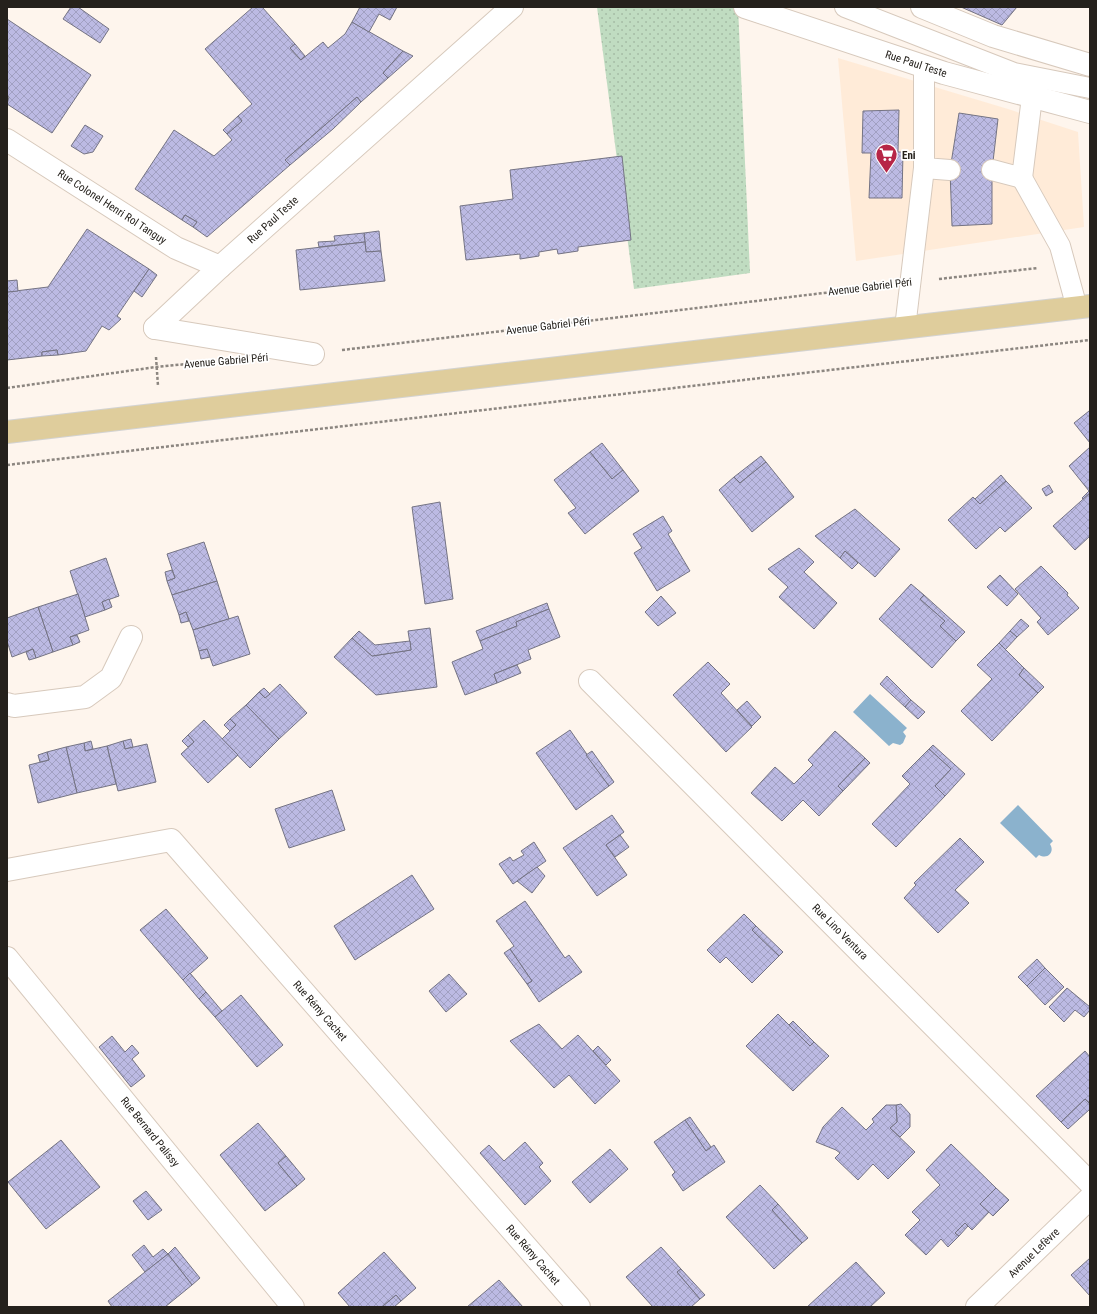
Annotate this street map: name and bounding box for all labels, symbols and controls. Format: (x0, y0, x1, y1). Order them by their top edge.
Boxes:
street label: Rue Paul Teste (884, 48, 948, 80)
supermarket icon: Eni (873, 142, 899, 175)
place label: Eni (902, 149, 916, 162)
street label: Rue Colonel Henri Rol Tanguy (55, 167, 169, 247)
street label: Rue Paul Teste (245, 194, 301, 246)
street label: Avenue Gabriel Péri (827, 275, 913, 299)
street label: Avenue Gabriel Péri (505, 314, 591, 338)
street label: Avenue Gabriel Péri (183, 351, 269, 371)
street label: Rue Lino Ventura (809, 901, 871, 963)
street label: Rue Rémy Cachet (290, 978, 350, 1044)
street label: Rue Bernard Palissy (118, 1094, 182, 1170)
street label: Rue Rémy Cachet (503, 1222, 563, 1288)
street label: Avenue Lefèvre (1006, 1225, 1062, 1281)

